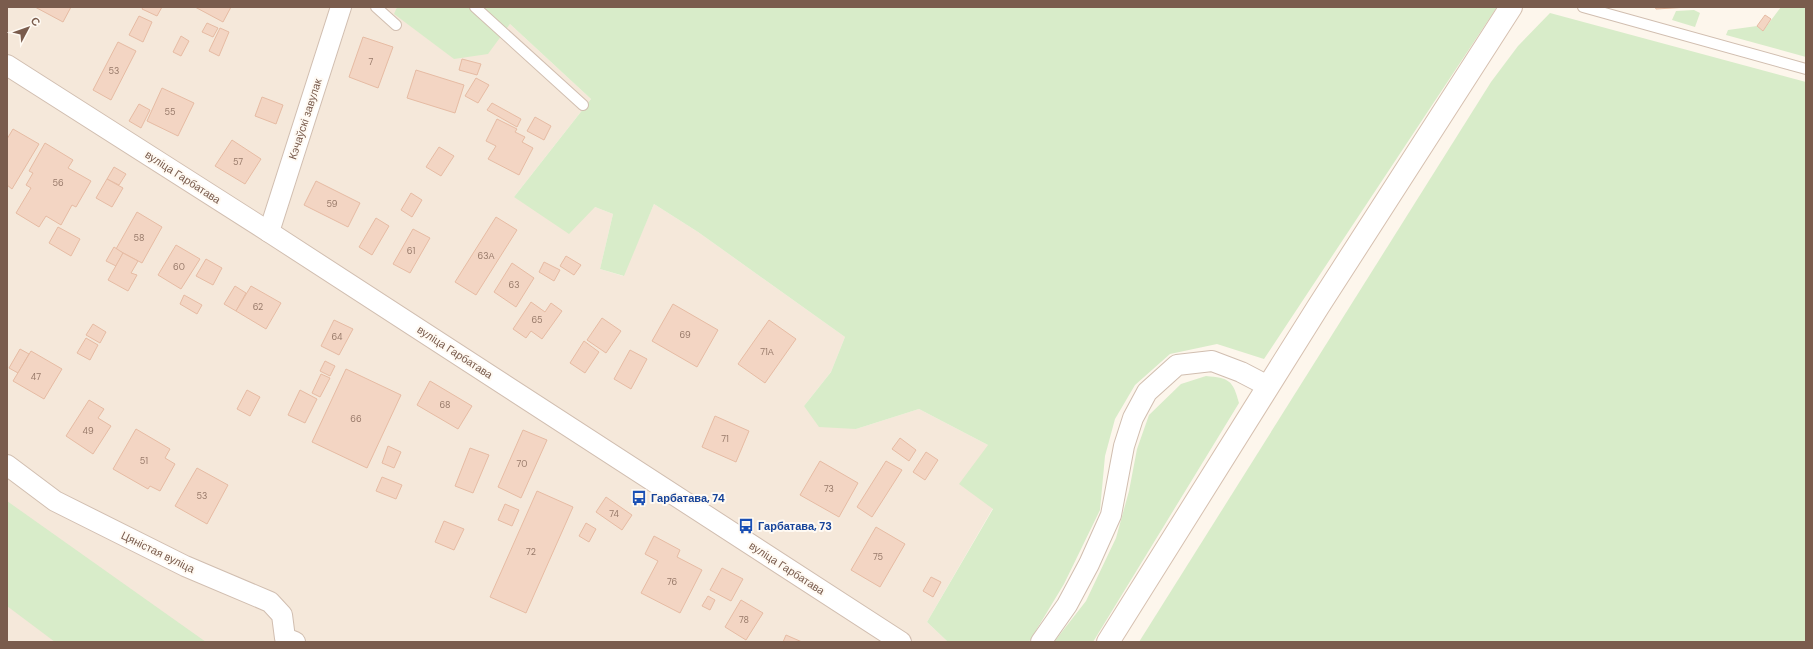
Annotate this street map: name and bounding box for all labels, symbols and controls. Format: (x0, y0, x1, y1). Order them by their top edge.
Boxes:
north arrow (8, 8, 48, 48)
text: С (28, 14, 43, 29)
house number: 7 (369, 56, 374, 68)
house number: 53 (109, 65, 119, 77)
street label: Кэчаўскі завулак (285, 77, 325, 161)
house number: 55 (165, 106, 175, 118)
street label: вуліца Гарбатава (143, 147, 224, 207)
house number: 57 (233, 156, 243, 168)
house number: 56 (52, 177, 64, 189)
house number: 59 (327, 198, 338, 210)
house number: 58 (134, 232, 144, 244)
house number: 61 (407, 245, 415, 257)
house number: 63А (478, 250, 494, 262)
house number: 60 (173, 261, 185, 273)
house number: 63 (509, 279, 519, 291)
house number: 62 (253, 301, 263, 313)
house number: 65 (532, 314, 542, 326)
street label: вуліца Гарбатава (415, 322, 496, 382)
house number: 69 (679, 329, 691, 341)
house number: 64 (331, 331, 343, 343)
house number: 71А (760, 346, 774, 358)
house number: 47 (31, 371, 41, 383)
house number: 68 (439, 399, 451, 411)
house number: 66 (350, 413, 362, 425)
house number: 49 (82, 425, 94, 437)
house number: 71 (721, 433, 729, 445)
house number: 51 (140, 455, 148, 467)
house number: 70 (517, 458, 527, 470)
house number: 73 (824, 483, 834, 495)
bus stop icon: Гарбатава, 74 (630, 489, 648, 507)
house number: 53 (197, 490, 207, 502)
place label: Гарбатава, 74 (651, 491, 725, 505)
house number: 74 (609, 508, 619, 520)
bus stop icon: Гарбатава, 73 (737, 517, 755, 535)
place label: Гарбатава, 73 (758, 519, 832, 533)
street label: Цяністая вуліца (119, 528, 198, 576)
street label: вуліца Гарбатава (747, 538, 828, 598)
house number: 72 (526, 546, 536, 558)
house number: 75 (873, 551, 883, 563)
house number: 76 (667, 576, 677, 588)
house number: 78 (739, 614, 749, 626)

